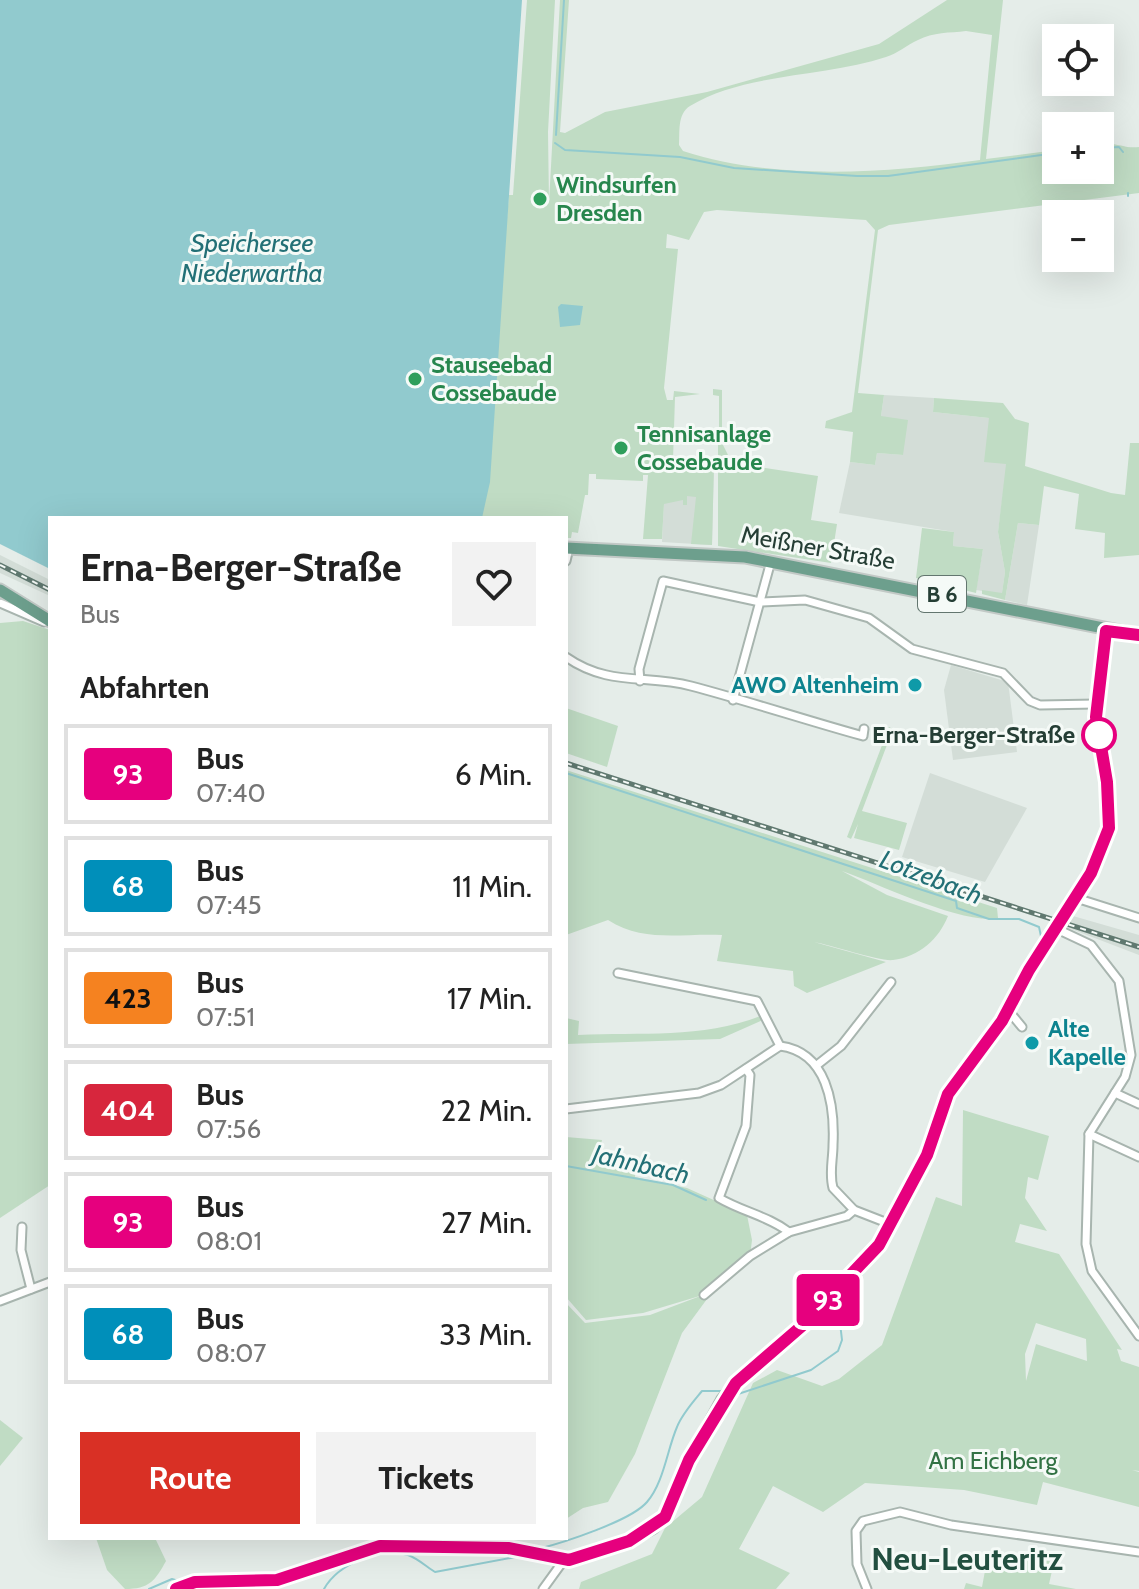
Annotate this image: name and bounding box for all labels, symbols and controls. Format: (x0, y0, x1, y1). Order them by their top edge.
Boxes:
map controls (1042, 24, 1114, 272)
button: locate (1042, 24, 1114, 96)
button: + (1042, 112, 1114, 184)
place label: Windsurfen Dresden (556, 170, 677, 227)
marker: Windsurfen Dresden (531, 190, 549, 208)
button: − (1042, 200, 1114, 272)
water label: Speichersee Niederwartha (181, 227, 323, 289)
place label: Stauseebad Cossebaude (431, 350, 557, 407)
marker: Stauseebad Cossebaude (406, 370, 424, 388)
place label: Tennisanlage Cossebaude (637, 419, 771, 476)
marker: Tennisanlage Cossebaude (612, 439, 630, 457)
street label: Meißner Straße (739, 520, 897, 575)
button: heart (452, 542, 536, 626)
text: Erna-Berger-Straße (80, 544, 402, 591)
road number: B 6 (918, 576, 966, 612)
text: Bus (80, 598, 120, 630)
text: Abfahrten (80, 669, 210, 706)
place label: AWO Altenheim (731, 670, 899, 699)
marker: AWO Altenheim (906, 676, 924, 694)
marker: Erna-Berger-Straße (1082, 718, 1116, 752)
place label: Erna-Berger-Straße (872, 720, 1075, 749)
text: Bus (196, 740, 244, 777)
text: 6 Min. (455, 756, 532, 793)
text: 93 (113, 757, 143, 791)
text: 07:40 (196, 777, 266, 809)
water label: Lotzebach (875, 843, 987, 911)
text: Bus (196, 852, 244, 889)
text: 11 Min. (452, 868, 532, 905)
text: 68 (112, 869, 144, 903)
text: 07:45 (196, 889, 261, 921)
text: Bus (196, 964, 244, 1001)
text: 17 Min. (447, 980, 532, 1017)
text: 423 (104, 981, 152, 1015)
text: 07:51 (196, 1001, 255, 1033)
place label: Alte Kapelle (1048, 1014, 1126, 1071)
marker: Alte Kapelle (1023, 1034, 1041, 1052)
text: Bus (196, 1076, 244, 1113)
text: 22 Min. (440, 1092, 532, 1129)
text: 404 (101, 1093, 155, 1127)
text: 07:56 (196, 1113, 261, 1145)
water label: Jahnbach (587, 1137, 693, 1191)
text: Bus (196, 1188, 244, 1225)
text: 27 Min. (441, 1204, 532, 1241)
text: 93 (113, 1205, 143, 1239)
text: 08:01 (196, 1225, 262, 1257)
line badge: 93 (792, 1274, 864, 1326)
text: 93 (813, 1283, 843, 1317)
text: Bus (196, 1300, 244, 1337)
text: 33 Min. (439, 1316, 532, 1353)
text: 68 (112, 1317, 144, 1351)
text: 08:07 (196, 1337, 266, 1369)
button: Route (80, 1432, 300, 1524)
button: Tickets (316, 1432, 536, 1524)
park label: Am Eichberg (928, 1446, 1059, 1475)
district label: Neu-Leuteritz (871, 1539, 1063, 1578)

